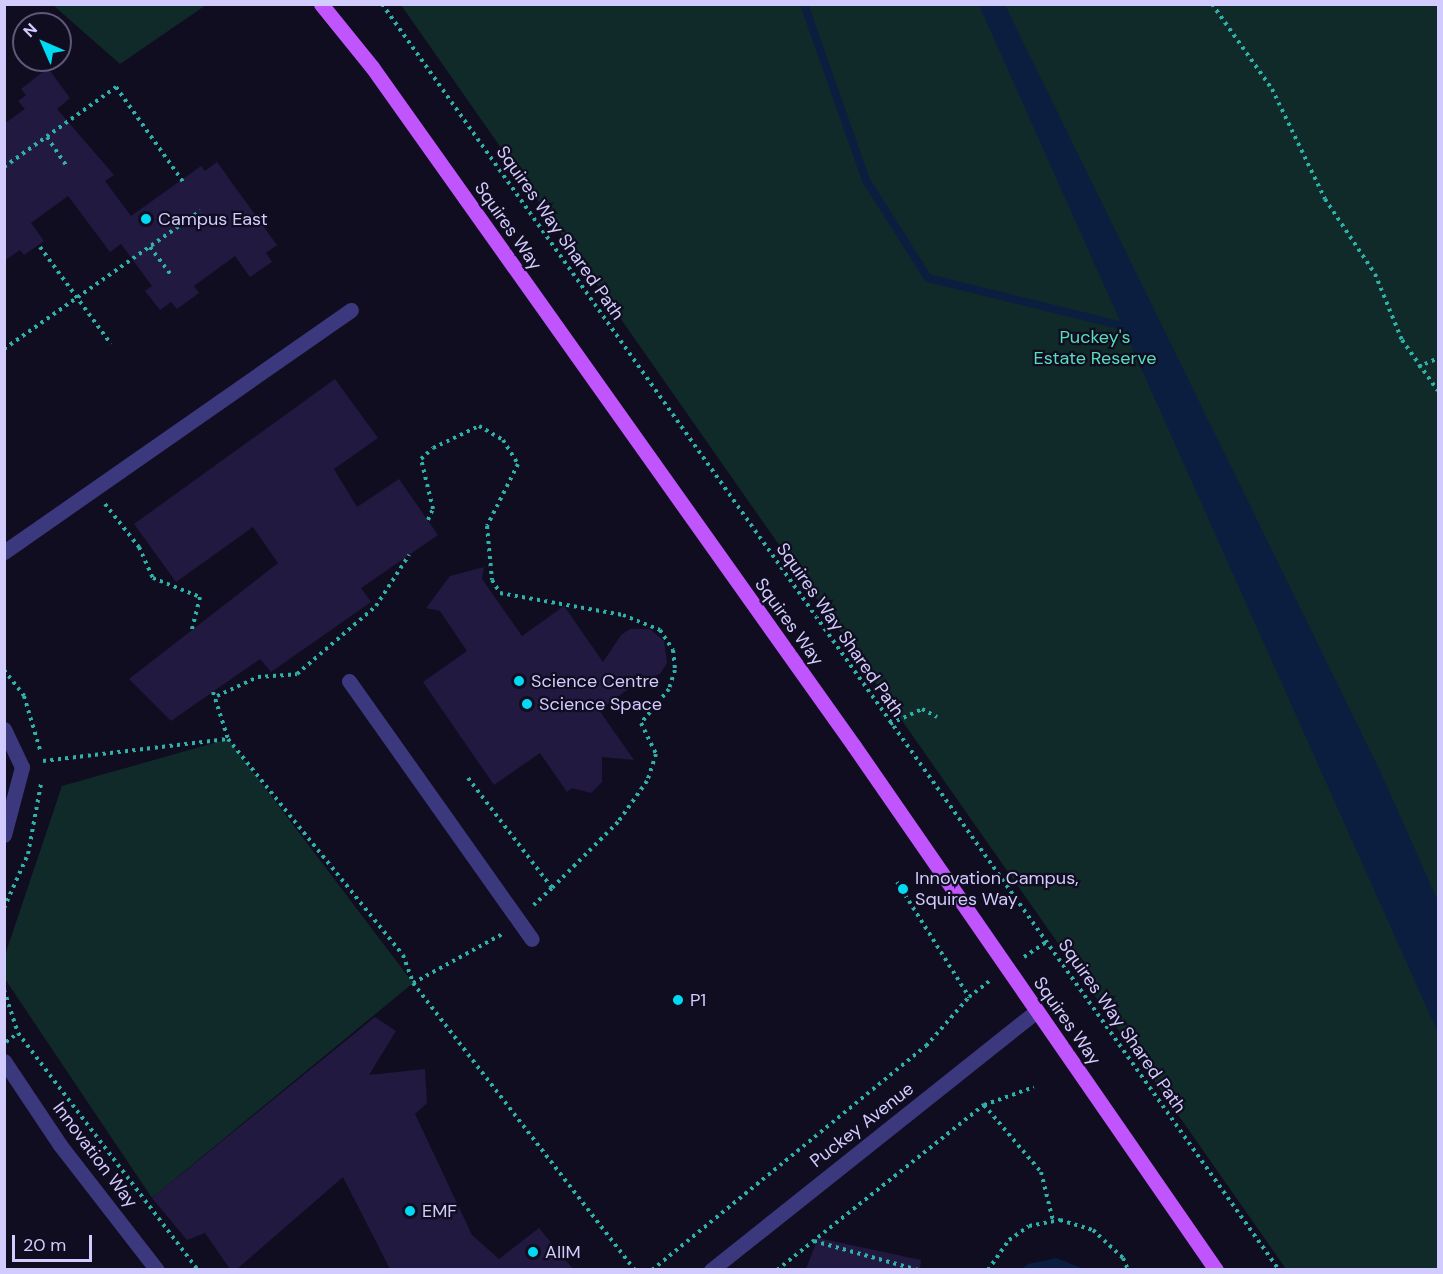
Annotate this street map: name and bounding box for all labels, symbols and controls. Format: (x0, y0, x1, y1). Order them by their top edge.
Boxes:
north arrow (12, 12, 72, 72)
text: N (19, 19, 42, 42)
street label: Squires Way Shared Path (492, 142, 628, 324)
street label: Squires Way (470, 178, 546, 274)
place label: Campus East (158, 208, 268, 230)
marker: Campus East (139, 212, 153, 226)
park label: Puckey's Estate Reserve (1034, 327, 1156, 370)
street label: Squires Way Shared Path (772, 539, 908, 721)
street label: Squires Way (750, 574, 828, 670)
place label: Science Centre (531, 670, 659, 692)
marker: Science Centre (512, 674, 526, 688)
place label: Science Space (539, 693, 662, 715)
marker: Science Space (520, 697, 534, 711)
place label: Innovation Campus, Squires Way (915, 868, 1078, 910)
marker: Innovation Campus, Squires Way (896, 882, 910, 896)
street label: Squires Way Shared Path (1054, 935, 1190, 1117)
street label: Squires Way (1029, 973, 1105, 1069)
place label: P1 (690, 989, 706, 1011)
marker: P1 (671, 993, 685, 1007)
street label: Puckey Avenue (806, 1078, 918, 1172)
street label: Innovation Way (48, 1098, 142, 1212)
place label: EMF (422, 1200, 457, 1222)
marker: EMF (403, 1204, 417, 1218)
scale bar (15, 1223, 94, 1261)
text: 20 m (23, 1233, 66, 1257)
place label: AIIM (545, 1241, 581, 1263)
marker: AIIM (526, 1245, 540, 1259)

